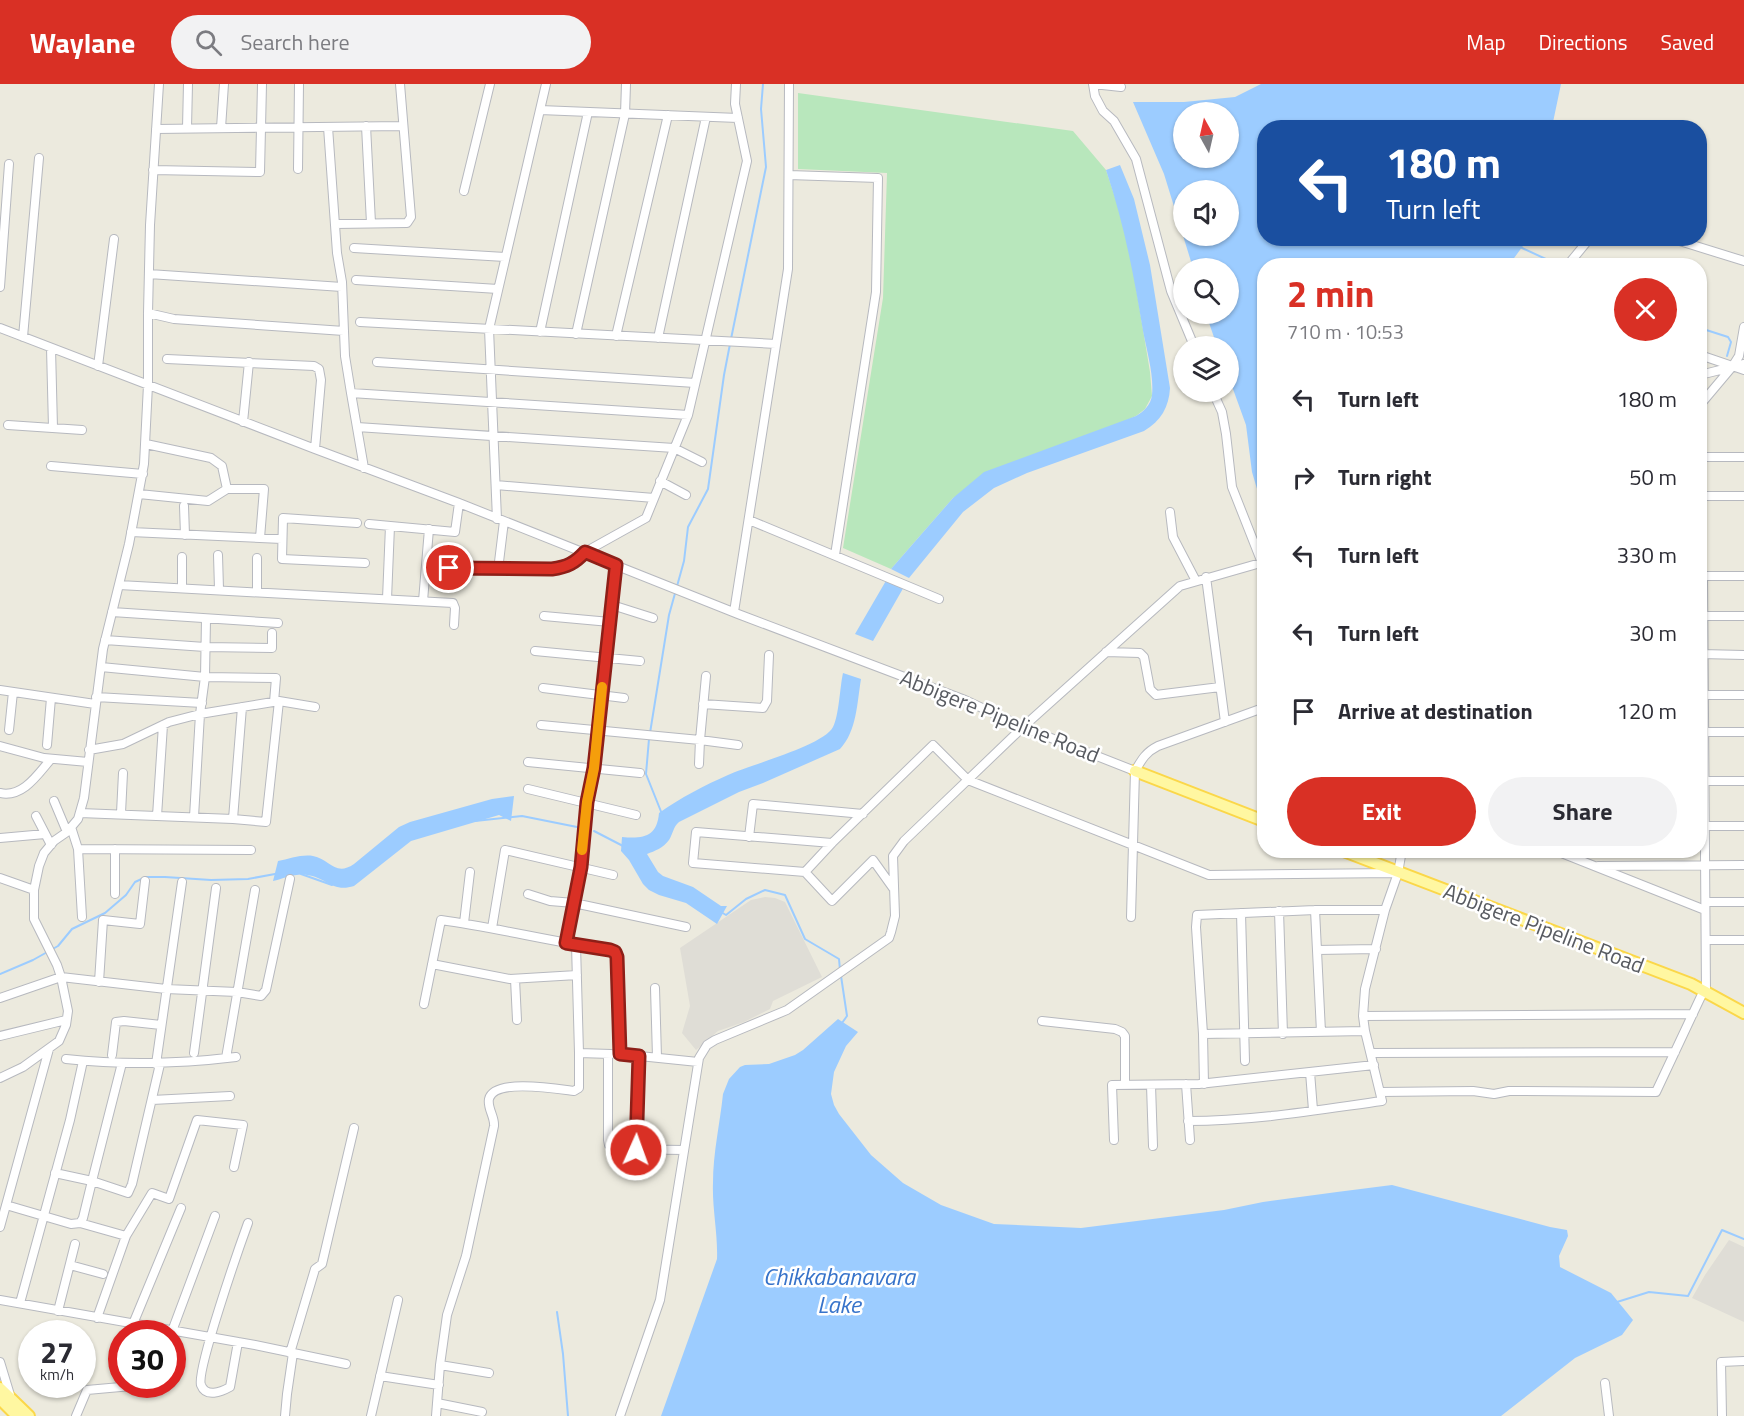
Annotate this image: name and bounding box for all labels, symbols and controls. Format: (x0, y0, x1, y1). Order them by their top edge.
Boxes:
search box (171, 15, 591, 69)
text: Waylane (30, 21, 135, 64)
text: Search here (240, 25, 350, 59)
icon: search (192, 26, 225, 59)
text: Map (1466, 26, 1506, 58)
text: Directions (1539, 26, 1628, 58)
text: Saved (1661, 26, 1714, 58)
north arrow (1173, 102, 1239, 168)
map controls (1173, 102, 1239, 402)
text: 180 m (1386, 130, 1501, 194)
icon: left (1287, 144, 1365, 222)
button: sound (1173, 180, 1239, 246)
text: Turn left (1386, 188, 1480, 229)
button: search (1173, 258, 1239, 324)
text: 2 min (1287, 266, 1374, 321)
button: close (1614, 278, 1677, 341)
text: 710 m · 10:53 (1287, 316, 1404, 347)
button: layers (1173, 336, 1239, 402)
text: Turn left (1338, 382, 1419, 416)
text: 180 m (1617, 382, 1677, 416)
icon: left (1287, 383, 1320, 416)
text: Turn right (1338, 460, 1432, 494)
text: 50 m (1629, 460, 1677, 494)
icon: right (1287, 461, 1320, 494)
text: Turn left (1338, 538, 1419, 572)
text: 330 m (1617, 538, 1677, 572)
icon: left (1287, 539, 1320, 572)
pin (423, 542, 474, 593)
icon: arrive (432, 551, 465, 584)
text: Turn left (1338, 616, 1419, 650)
text: 30 m (1629, 616, 1677, 650)
icon: left (1287, 617, 1320, 650)
street label: Abbigere Pipeline Road (895, 660, 1105, 772)
text: Arrive at destination (1338, 694, 1533, 728)
text: 120 m (1617, 694, 1677, 728)
icon: arrive (1287, 695, 1320, 728)
button: Exit (1287, 777, 1476, 846)
button: Share (1488, 777, 1677, 846)
street label: Abbigere Pipeline Road (1439, 874, 1649, 982)
position arrow (604, 1118, 668, 1182)
water label: Chikkabanavara Lake (763, 1258, 917, 1322)
speed limit sign: 30 (108, 1320, 186, 1398)
text: 27 (40, 1329, 74, 1375)
text: km/h (40, 1363, 74, 1386)

